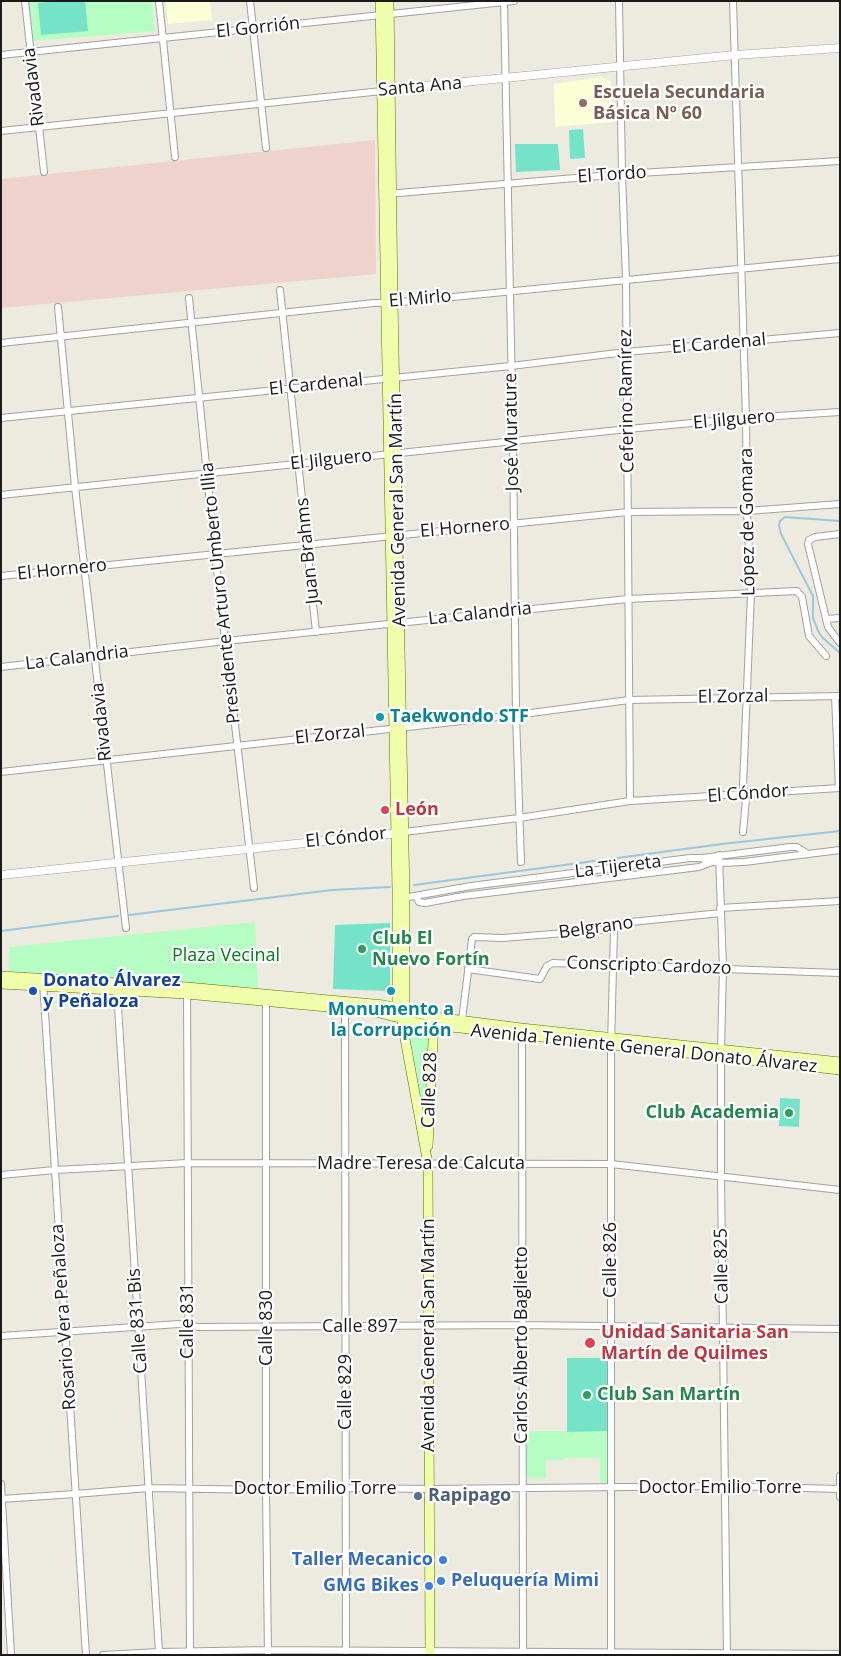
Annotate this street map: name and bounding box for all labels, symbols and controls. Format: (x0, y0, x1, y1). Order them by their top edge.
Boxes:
street label: El Gorrión (215, 13, 301, 43)
street label: Rivadavia (18, 46, 50, 128)
street label: Santa Ana (377, 73, 463, 101)
place label: Escuela Secundaria Básica Nº 60 (593, 82, 765, 125)
marker: Escuela Secundaria Básica Nº 60 (577, 97, 589, 109)
street label: El Tordo (577, 162, 647, 188)
street label: El Mirlo (388, 286, 452, 312)
street label: Ceferino Ramírez (615, 329, 639, 473)
street label: El Cardenal (671, 329, 767, 359)
street label: El Cardenal (268, 369, 364, 401)
street label: José Murature (500, 373, 524, 491)
street label: Avenida General San Martín (385, 393, 411, 627)
street label: El Jilguero (692, 406, 776, 434)
street label: El Jilguero (289, 445, 373, 475)
street label: López de Gomara (736, 448, 760, 596)
street label: Presidente Arturo Umberto Illia (197, 461, 245, 725)
street label: Juan Brahms (292, 497, 324, 605)
street label: El Hornero (419, 513, 511, 543)
street label: El Hornero (16, 555, 108, 585)
street label: La Calandria (427, 598, 533, 630)
street label: La Calandria (24, 641, 130, 675)
street label: Rivadavia (87, 681, 117, 763)
street label: El Zorzal (697, 686, 769, 708)
place label: Taekwondo STF (390, 706, 529, 728)
marker: Taekwondo STF (374, 711, 386, 723)
street label: El Zorzal (294, 721, 366, 749)
street label: El Cóndor (707, 780, 789, 808)
place label: León (395, 799, 439, 821)
marker: León (379, 804, 391, 816)
street label: El Cóndor (304, 823, 388, 853)
street label: La Tijereta (573, 851, 663, 883)
street label: Belgrano (557, 912, 635, 944)
place label: Club El Nuevo Fortín (372, 928, 489, 971)
marker: Club El Nuevo Fortín (356, 943, 368, 955)
park label: Plaza Vecinal (172, 945, 280, 967)
street label: Conscripto Cardozo (566, 952, 732, 980)
place label: Donato Álvarez y Peñaloza (43, 970, 180, 1012)
marker: Donato Álvarez y Peñaloza (27, 985, 39, 997)
marker: Monumento a la Corrupción (385, 985, 397, 997)
place label: Monumento a la Corrupción (328, 999, 454, 1042)
street label: Avenida Teniente General Donato Álvarez (470, 1020, 818, 1078)
street label: Calle 828 (418, 1052, 442, 1128)
place label: Club Academia (646, 1102, 779, 1124)
marker: Club Academia (783, 1107, 795, 1119)
street label: Madre Teresa de Calcuta (317, 1153, 525, 1175)
street label: Avenida General San Martín (418, 1218, 440, 1452)
street label: Calle 826 (600, 1222, 622, 1298)
street label: Rosario Vera Peñaloza (47, 1223, 81, 1411)
street label: Calle 825 (711, 1228, 733, 1304)
street label: Carlos Alberto Baglietto (511, 1246, 533, 1444)
street label: Calle 831 Bis (124, 1268, 152, 1374)
street label: Calle 831 (177, 1283, 199, 1359)
street label: Calle 830 (256, 1290, 278, 1366)
street label: Calle 897 (322, 1316, 398, 1338)
place label: Unidad Sanitaria San Martín de Quilmes (601, 1322, 789, 1365)
marker: Unidad Sanitaria San Martín de Quilmes (583, 1336, 597, 1350)
street label: Calle 829 (335, 1354, 357, 1430)
place label: Club San Martín (597, 1384, 740, 1406)
marker: Club San Martín (581, 1389, 593, 1401)
street label: Doctor Emilio Torre (638, 1477, 802, 1499)
street label: Doctor Emilio Torre (233, 1478, 397, 1500)
place label: Rapipago (428, 1485, 511, 1507)
marker: Rapipago (412, 1490, 424, 1502)
place label: Taller Mecanico (292, 1549, 433, 1571)
marker: Taller Mecanico (437, 1554, 449, 1566)
place label: Peluquería Mimi (451, 1570, 599, 1592)
place label: GMG Bikes (323, 1575, 419, 1597)
marker: Peluquería Mimi (435, 1575, 447, 1587)
marker: GMG Bikes (423, 1580, 435, 1592)

